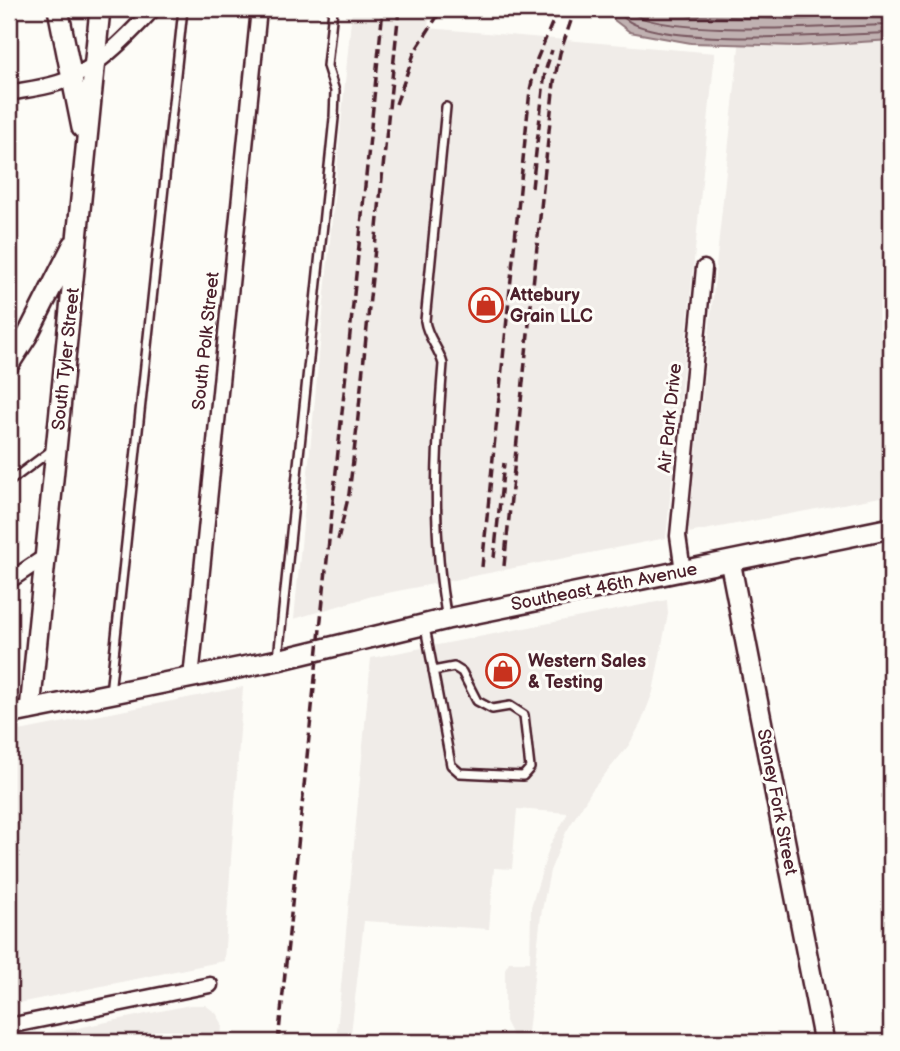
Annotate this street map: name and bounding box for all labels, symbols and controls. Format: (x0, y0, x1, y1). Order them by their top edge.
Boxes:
street label: South Polk Street (188, 270, 224, 411)
place label: Attebury Grain LLC (509, 285, 593, 327)
street label: South Tyler Street (48, 286, 84, 431)
shop icon: Attebury Grain LLC (467, 286, 505, 324)
street label: Air Park Drive (654, 362, 686, 474)
street label: Southeast 46th Avenue (509, 559, 699, 615)
place label: Western Sales & Testing (528, 651, 646, 693)
shop icon: Western Sales & Testing (484, 652, 522, 690)
street label: Stoney Fork Street (753, 727, 802, 877)

